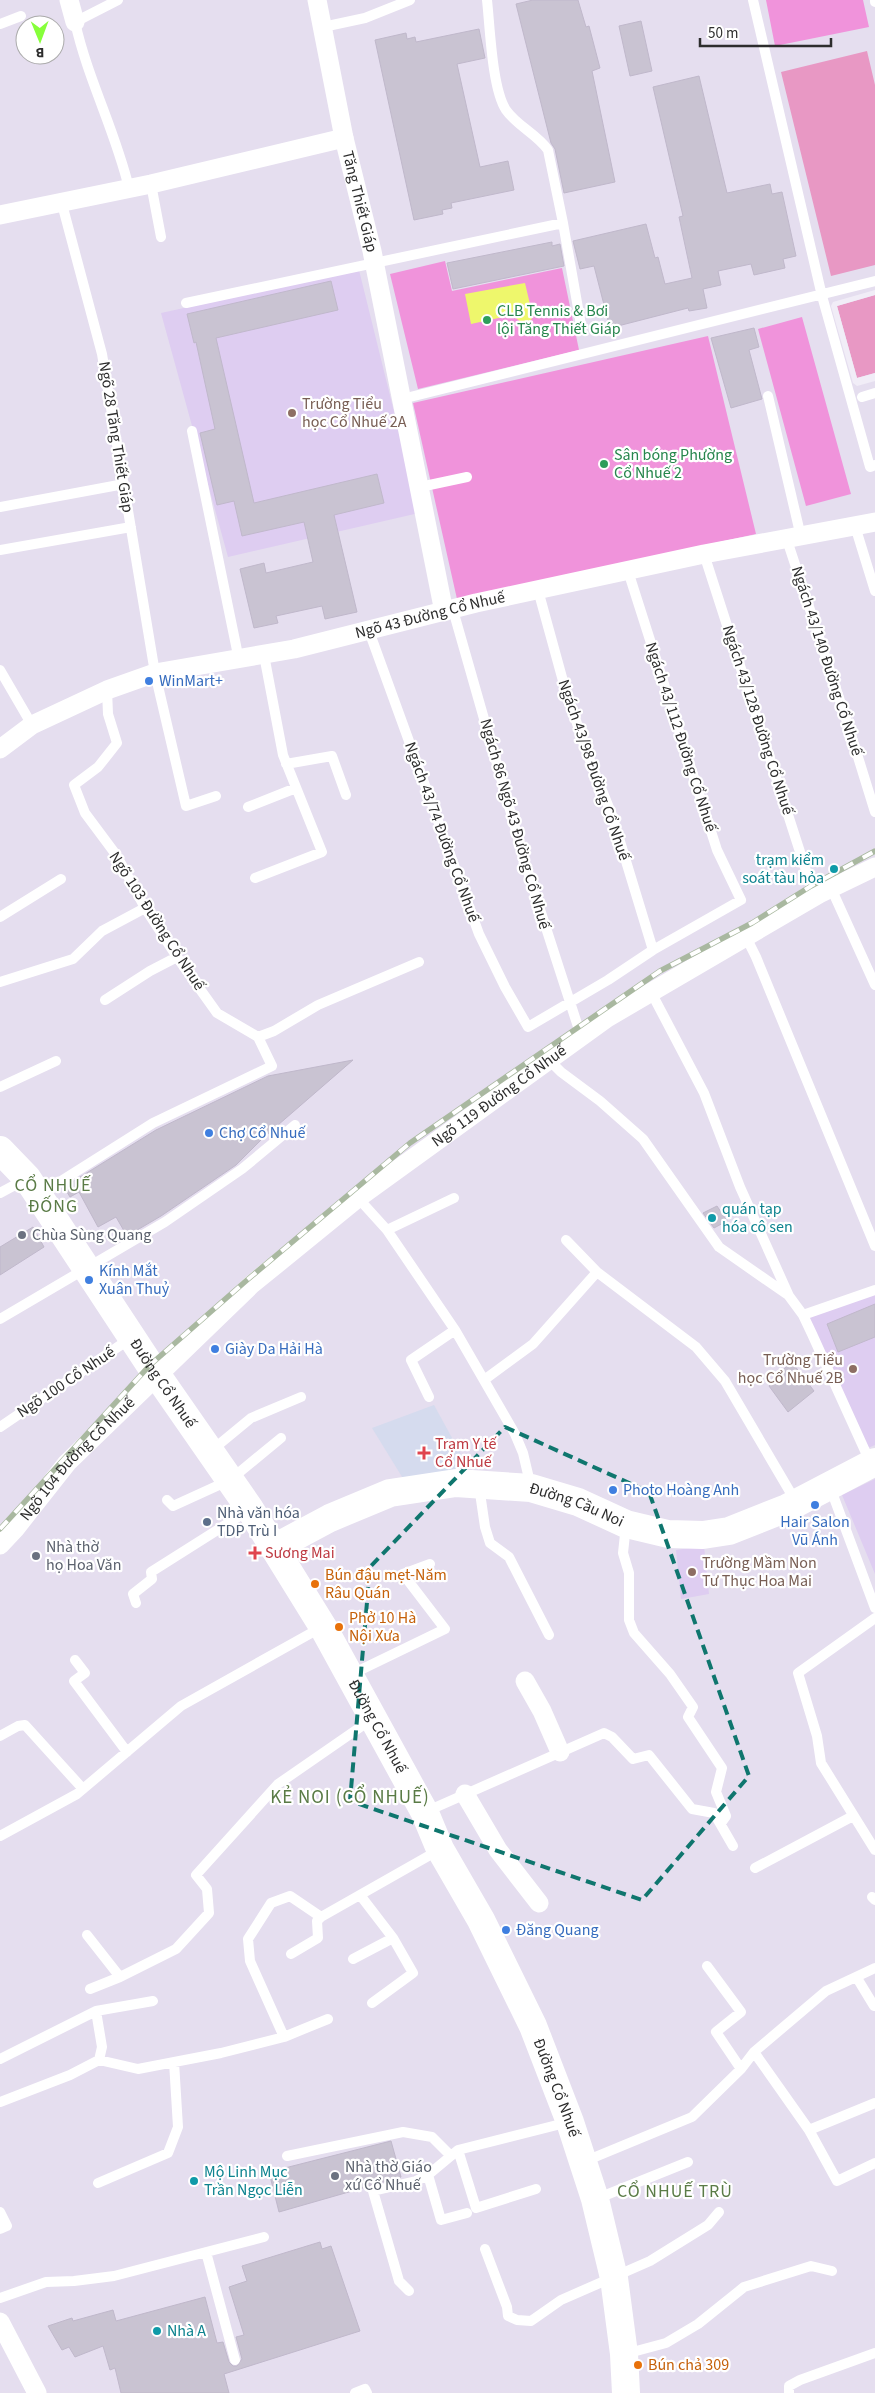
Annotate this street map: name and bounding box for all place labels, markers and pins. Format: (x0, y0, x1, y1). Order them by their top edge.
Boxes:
place label: CLB Tennis & Bơi lội Tăng Thiết Giáp (497, 300, 621, 340)
marker: CLB Tennis & Bơi lội Tăng Thiết Giáp (481, 314, 493, 326)
place label: Trường Tiểu học Cổ Nhuế 2A (302, 393, 407, 433)
marker: Trường Tiểu học Cổ Nhuế 2A (286, 407, 298, 419)
place label: Sân bóng Phường Cổ Nhuế 2 (614, 444, 732, 484)
marker: Sân bóng Phường Cổ Nhuế 2 (598, 458, 610, 470)
place label: WinMart+ (159, 670, 223, 692)
marker: WinMart+ (143, 675, 155, 687)
place label: trạm kiểm soát tàu hỏa (742, 849, 824, 889)
marker: trạm kiểm soát tàu hỏa (828, 863, 840, 875)
place label: Chợ Cổ Nhuế (219, 1122, 306, 1144)
marker: Chợ Cổ Nhuế (203, 1127, 215, 1139)
place label: quán tạp hóa cô sen (722, 1198, 793, 1238)
marker: quán tạp hóa cô sen (706, 1212, 718, 1224)
place label: Chùa Sùng Quang (32, 1224, 151, 1246)
marker: Chùa Sùng Quang (16, 1229, 28, 1241)
place label: Kính Mắt Xuân Thuỷ (99, 1260, 170, 1300)
marker: Kính Mắt Xuân Thuỷ (83, 1274, 95, 1286)
place label: Giày Da Hải Hà (225, 1338, 323, 1360)
marker: Giày Da Hải Hà (209, 1343, 221, 1355)
place label: Trường Tiểu học Cổ Nhuế 2B (738, 1349, 843, 1389)
marker: Trường Tiểu học Cổ Nhuế 2B (847, 1363, 859, 1375)
place label: Trạm Y tế Cổ Nhuế (435, 1433, 498, 1473)
marker: Trạm Y tế Cổ Nhuế (417, 1446, 431, 1460)
place label: Photo Hoàng Anh (623, 1479, 739, 1501)
marker: Photo Hoàng Anh (607, 1484, 619, 1496)
marker: Hair Salon Vũ Ánh (809, 1499, 821, 1511)
place label: Nhà văn hóa TDP Trù I (217, 1502, 300, 1542)
place label: Hair Salon Vũ Ánh (780, 1511, 850, 1551)
marker: Nhà văn hóa TDP Trù I (201, 1516, 213, 1528)
place label: Nhà thờ họ Hoa Văn (46, 1536, 121, 1576)
place label: Sương Mai (265, 1542, 335, 1564)
marker: Sương Mai (249, 1547, 261, 1559)
marker: Nhà thờ họ Hoa Văn (30, 1550, 42, 1562)
place label: Trường Mầm Non Tư Thục Hoa Mai (702, 1552, 817, 1592)
place label: Bún đậu mẹt-Năm Râu Quán (325, 1564, 447, 1604)
marker: Trường Mầm Non Tư Thục Hoa Mai (686, 1566, 698, 1578)
marker: Bún đậu mẹt-Năm Râu Quán (309, 1578, 321, 1590)
place label: Phở 10 Hà Nội Xưa (349, 1607, 416, 1647)
marker: Phở 10 Hà Nội Xưa (333, 1621, 345, 1633)
place label: Đăng Quang (516, 1919, 598, 1941)
marker: Đăng Quang (500, 1924, 512, 1936)
place label: Nhà thờ Giáo xứ Cổ Nhuế (345, 2156, 432, 2196)
place label: Mộ Linh Mục Trần Ngọc Liễn (204, 2161, 303, 2201)
marker: Nhà thờ Giáo xứ Cổ Nhuế (329, 2170, 341, 2182)
marker: Mộ Linh Mục Trần Ngọc Liễn (188, 2175, 200, 2187)
place label: Nhà A (167, 2320, 206, 2342)
marker: Nhà A (151, 2325, 163, 2337)
place label: Bún chả 309 (648, 2354, 729, 2376)
marker: Bún chả 309 (632, 2359, 644, 2371)

